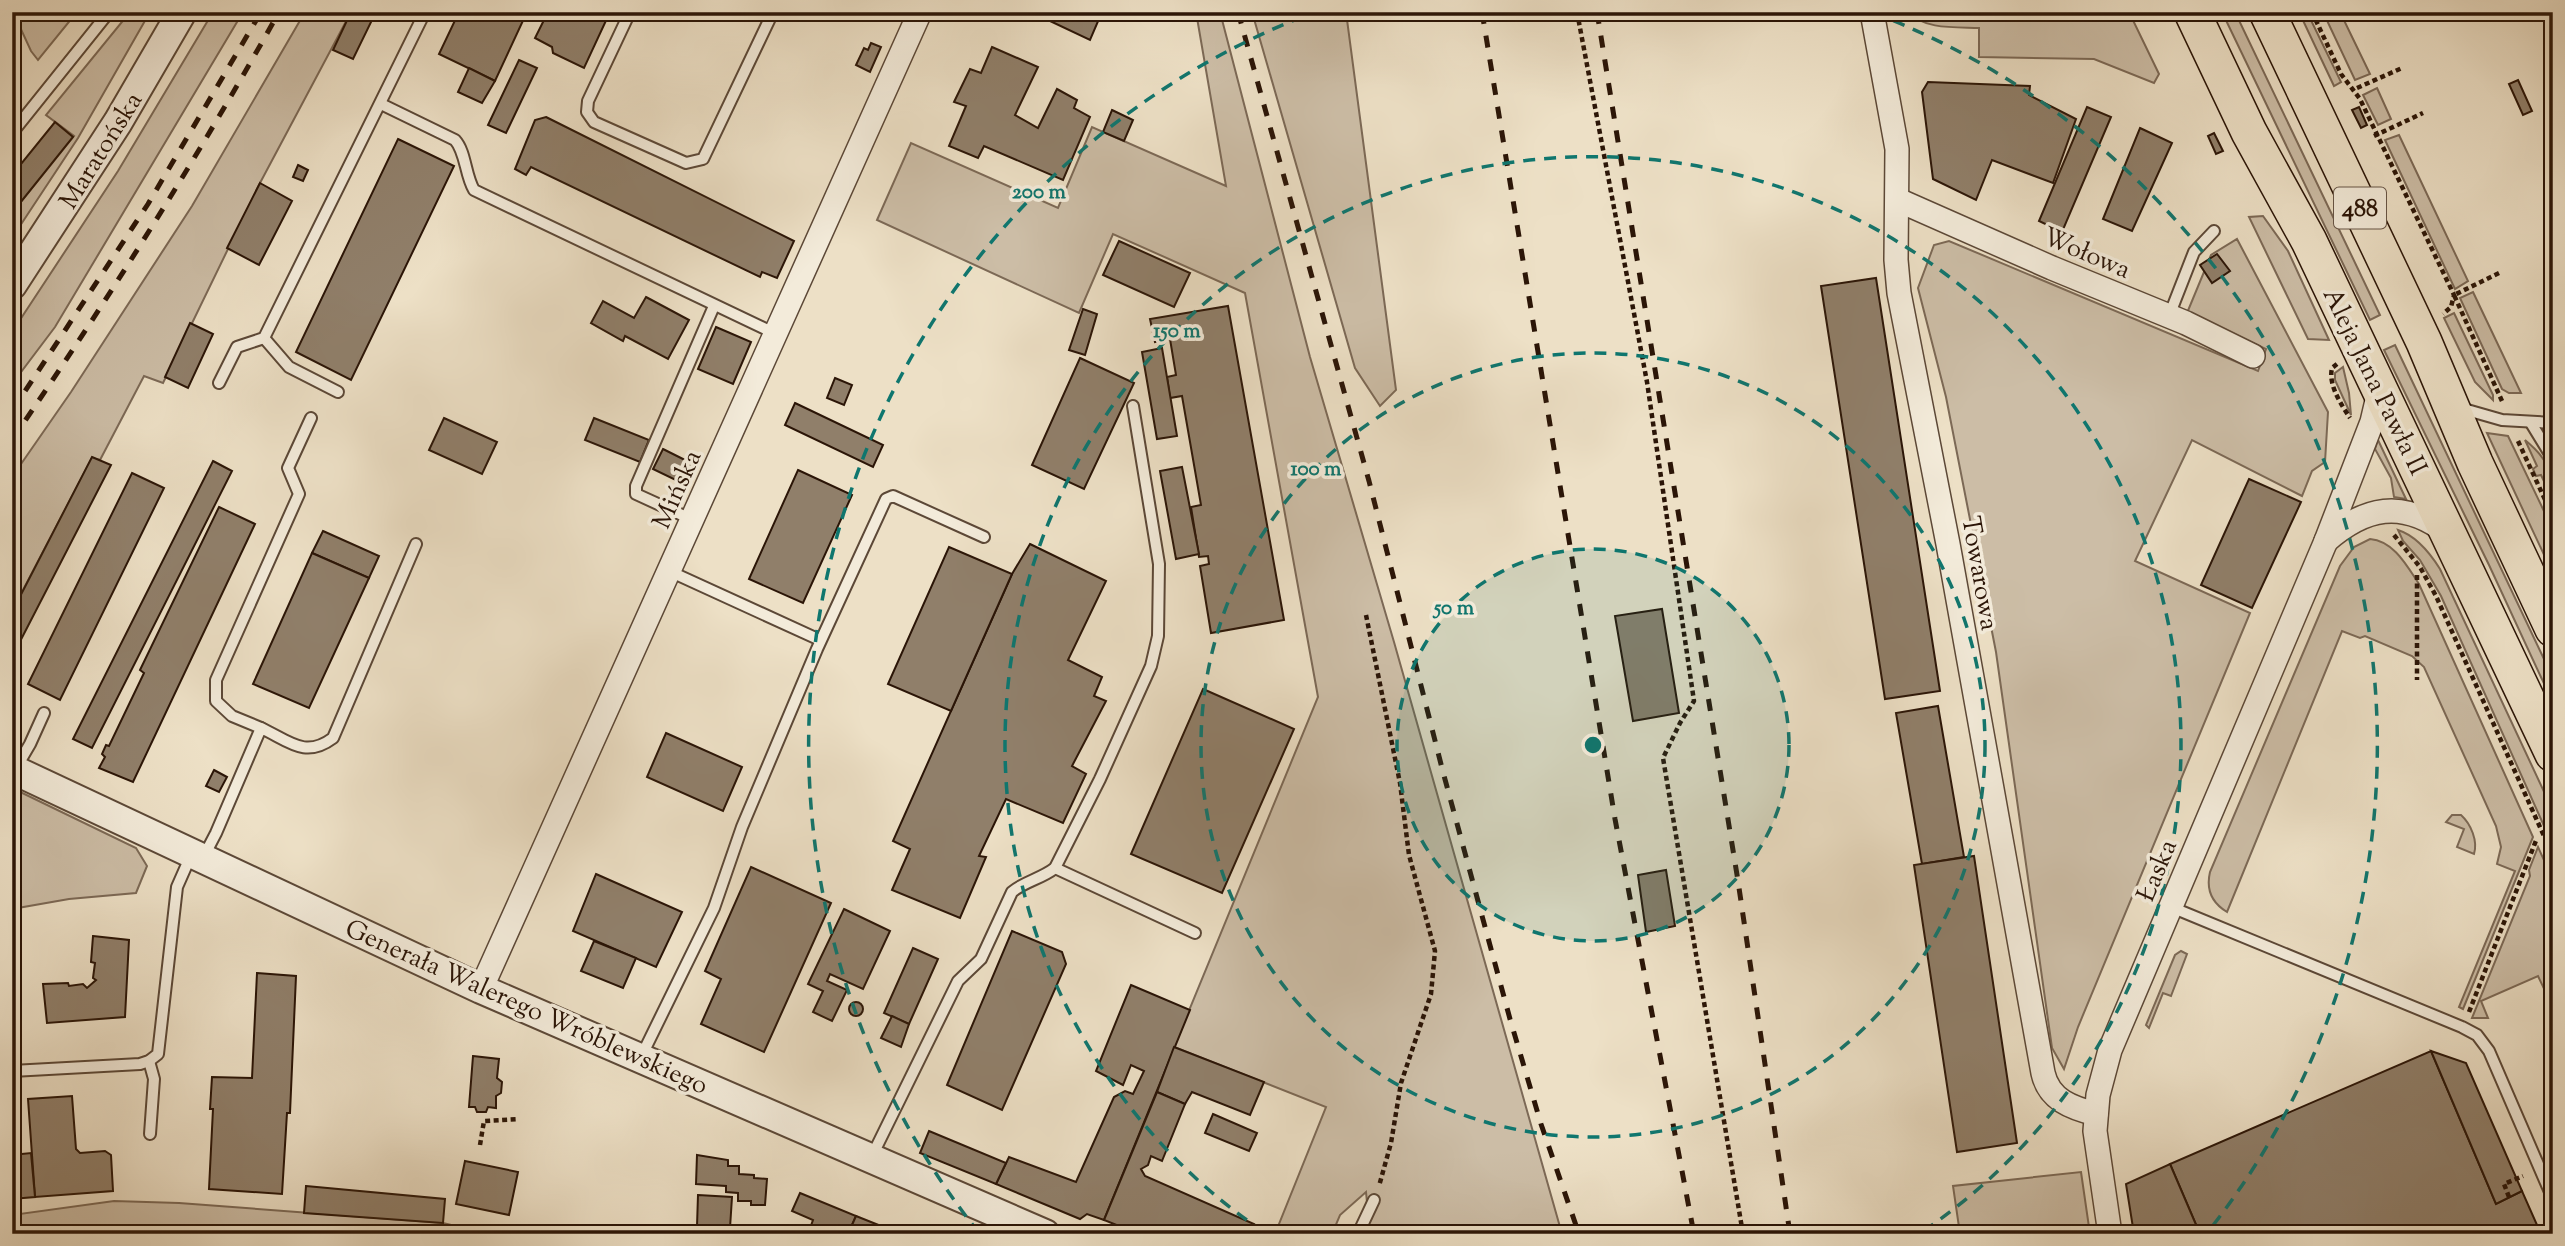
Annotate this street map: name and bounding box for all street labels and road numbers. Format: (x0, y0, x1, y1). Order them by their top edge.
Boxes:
street label: Maratońska (51, 86, 153, 217)
road number: 488 (2334, 188, 2386, 229)
street label: Wołowa (2036, 219, 2136, 289)
street label: Aleja Jana Pawła II (2312, 282, 2435, 482)
street label: Mińska (644, 445, 712, 535)
street label: Towarowa (1950, 514, 2007, 633)
street label: Łaska (2129, 834, 2188, 908)
street label: Generała Walerego Wróblewskiego (339, 911, 713, 1105)

